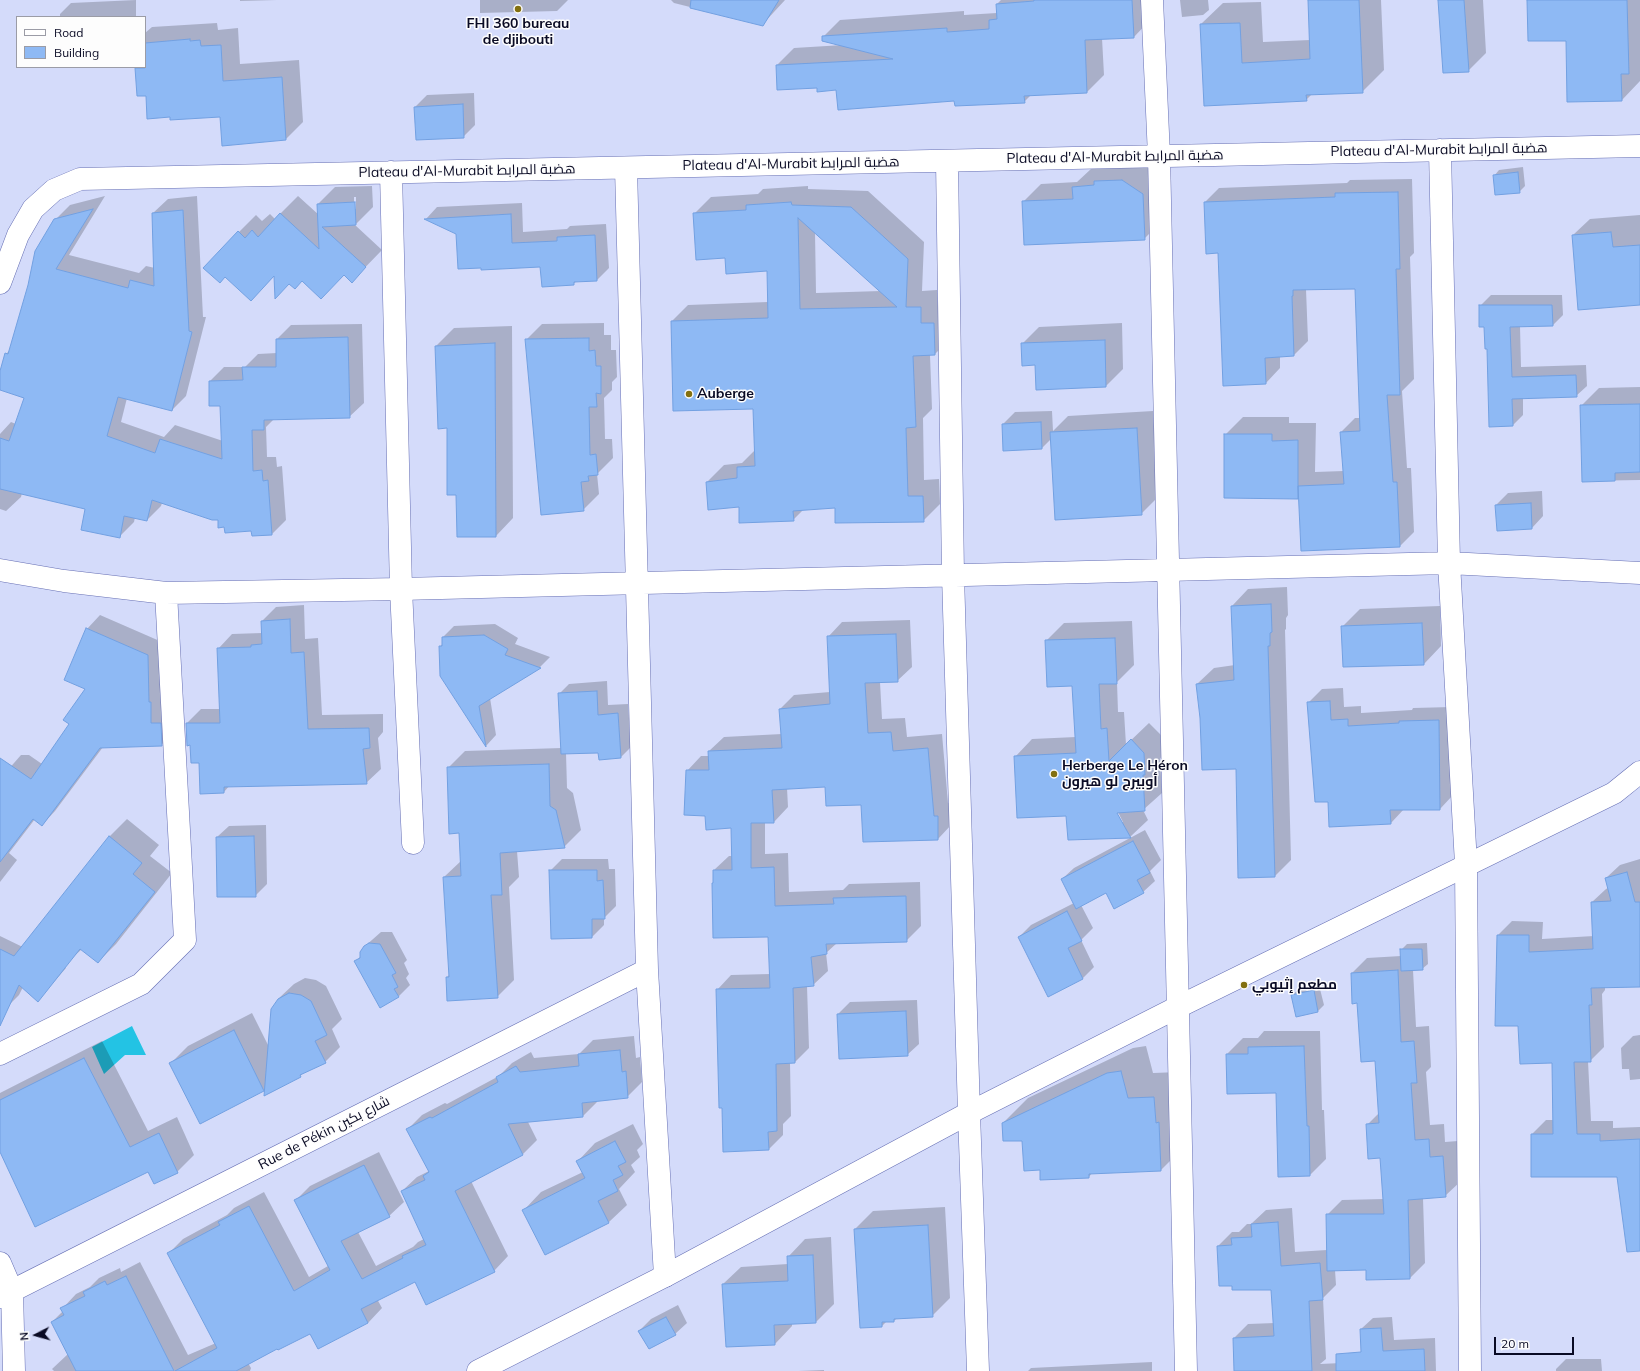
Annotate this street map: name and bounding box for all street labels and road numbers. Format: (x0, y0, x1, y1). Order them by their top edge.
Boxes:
street label: Plateau d'Al-Murabit هضبة المرابط (1330, 140, 1548, 160)
street label: Plateau d'Al-Murabit هضبة المرابط (1006, 147, 1224, 167)
street label: Plateau d'Al-Murabit هضبة المرابط (682, 154, 900, 174)
street label: Plateau d'Al-Murabit هضبة المرابط (358, 161, 576, 181)
street label: Rue de Pékin شارع بكين (256, 1093, 392, 1173)

